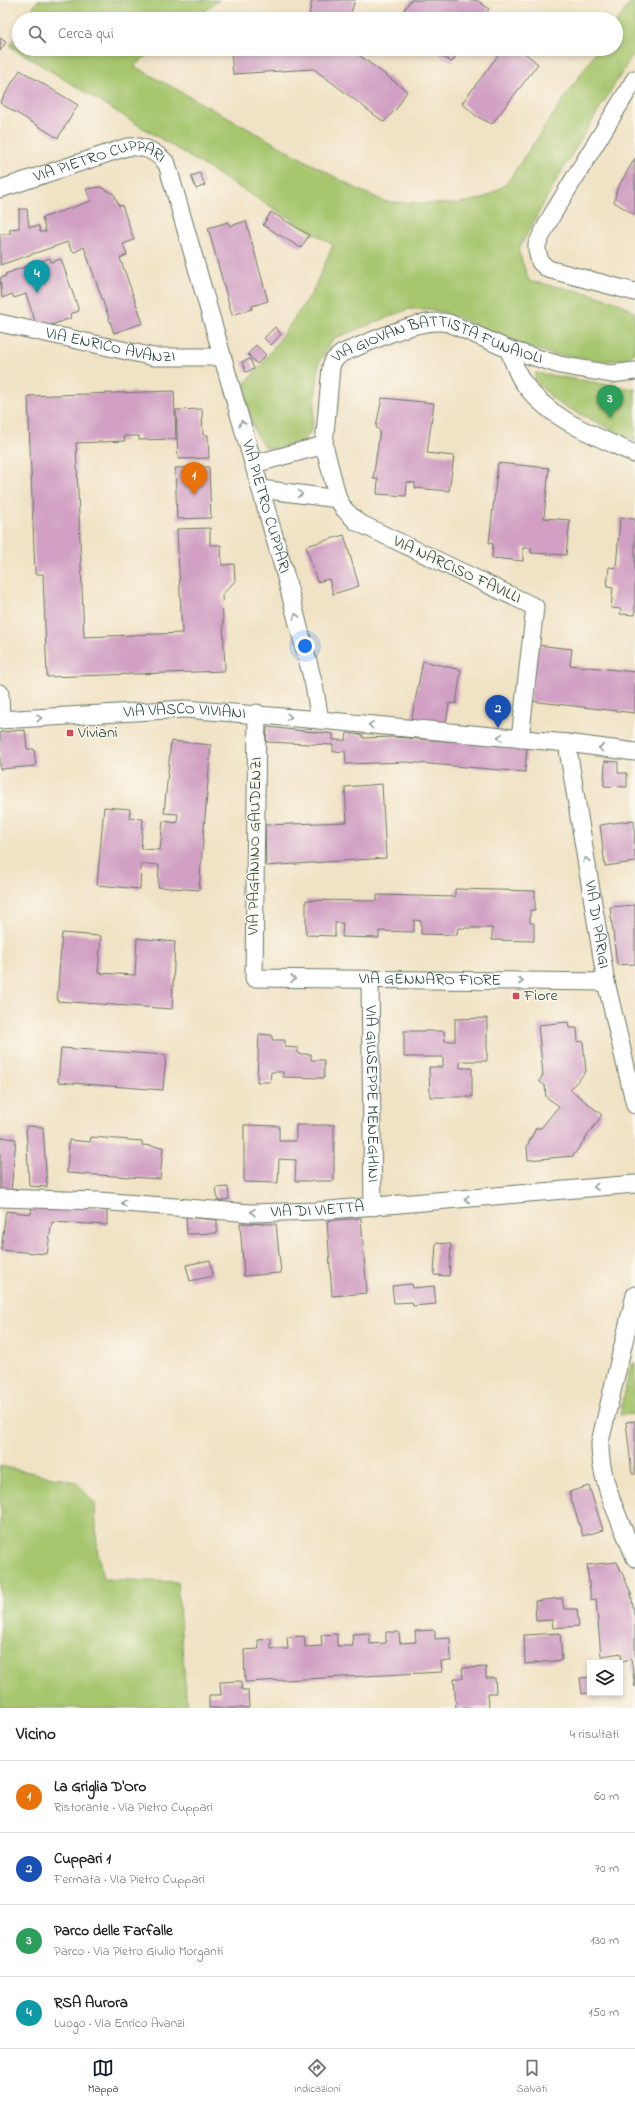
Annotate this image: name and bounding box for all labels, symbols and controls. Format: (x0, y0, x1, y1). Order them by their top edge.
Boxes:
search box (12, 12, 623, 56)
icon: search (26, 23, 48, 45)
text: Cerca qui (58, 23, 114, 45)
street label: VIA PIETRO CUPPARI (30, 135, 172, 189)
pin: 4 (24, 260, 50, 293)
text: VIA GIOVAN BATTISTA FUNAIOLI (326, 310, 546, 371)
street label: VIA ENRICO AVANZI (42, 321, 175, 369)
street label: VIA GIOVAN BATTISTA FUNAIOLI (329, 352, 553, 376)
pin: 3 (597, 385, 623, 418)
one-way arrow (238, 420, 247, 427)
street label: VIA PIETRO CUPPARI (235, 436, 296, 576)
pin: 1 (181, 462, 207, 495)
one-way arrow (297, 489, 303, 498)
street label: VIA NARCISO FAVILLI (388, 529, 525, 610)
one-way arrow (293, 613, 301, 619)
your location (295, 636, 315, 656)
pin: 2 (485, 695, 511, 728)
street label: VIA VASCO VIVIANI (122, 697, 247, 726)
one-way arrow (286, 712, 292, 721)
one-way arrow (36, 713, 42, 722)
one-way arrow (368, 720, 374, 729)
place label: Viviani (77, 721, 118, 745)
marker: Viviani (65, 728, 75, 738)
one-way arrow (497, 732, 504, 741)
one-way arrow (598, 744, 604, 753)
street label: VIA PAGANINO GAUDENZI (241, 757, 269, 936)
one-way arrow (582, 857, 591, 863)
street label: VIA DI PARIGI (577, 878, 616, 971)
street label: VIA GENNARO FIORE (358, 967, 501, 993)
one-way arrow (290, 975, 296, 983)
one-way arrow (518, 977, 524, 985)
place label: Fiore (523, 984, 559, 1008)
marker: Fiore (511, 991, 521, 1001)
street label: VIA GIUSEPPE MENEGHINI (358, 1004, 385, 1183)
one-way arrow (593, 1183, 599, 1192)
one-way arrow (464, 1194, 470, 1203)
street label: VIA DI VIETTA (269, 1195, 365, 1224)
one-way arrow (121, 1198, 127, 1207)
one-way arrow (250, 1208, 256, 1216)
map controls (587, 1660, 623, 1696)
button: layers (587, 1660, 623, 1696)
text: Vicino (16, 1722, 56, 1747)
text: 4 risultati (570, 1725, 619, 1744)
text: La Griglia D'Oro (54, 1776, 146, 1798)
text: 1 (27, 1787, 31, 1806)
text: 60 m (594, 1787, 619, 1806)
text: Ristorante · Via Pietro Cuppari (54, 1798, 213, 1817)
text: Cuppari 1 (54, 1848, 111, 1870)
text: 2 (26, 1859, 32, 1878)
text: 70 m (595, 1859, 619, 1878)
text: Fermata · Via Pietro Cuppari (54, 1870, 205, 1889)
text: Parco delle Farfalle (54, 1920, 173, 1942)
text: 3 (26, 1931, 32, 1950)
text: 130 m (591, 1931, 619, 1950)
text: Parco · Via Pietro Giulio Morganti (54, 1942, 223, 1961)
text: RSA Aurora (54, 1992, 128, 2014)
text: 4 (26, 2003, 32, 2022)
text: 150 m (588, 2003, 619, 2022)
text: Luogo · Via Enrico Avanzi (54, 2014, 185, 2033)
tab: Mappa (88, 2057, 118, 2097)
tab: Indicazioni (294, 2057, 341, 2097)
tab: Salvati (516, 2057, 547, 2097)

